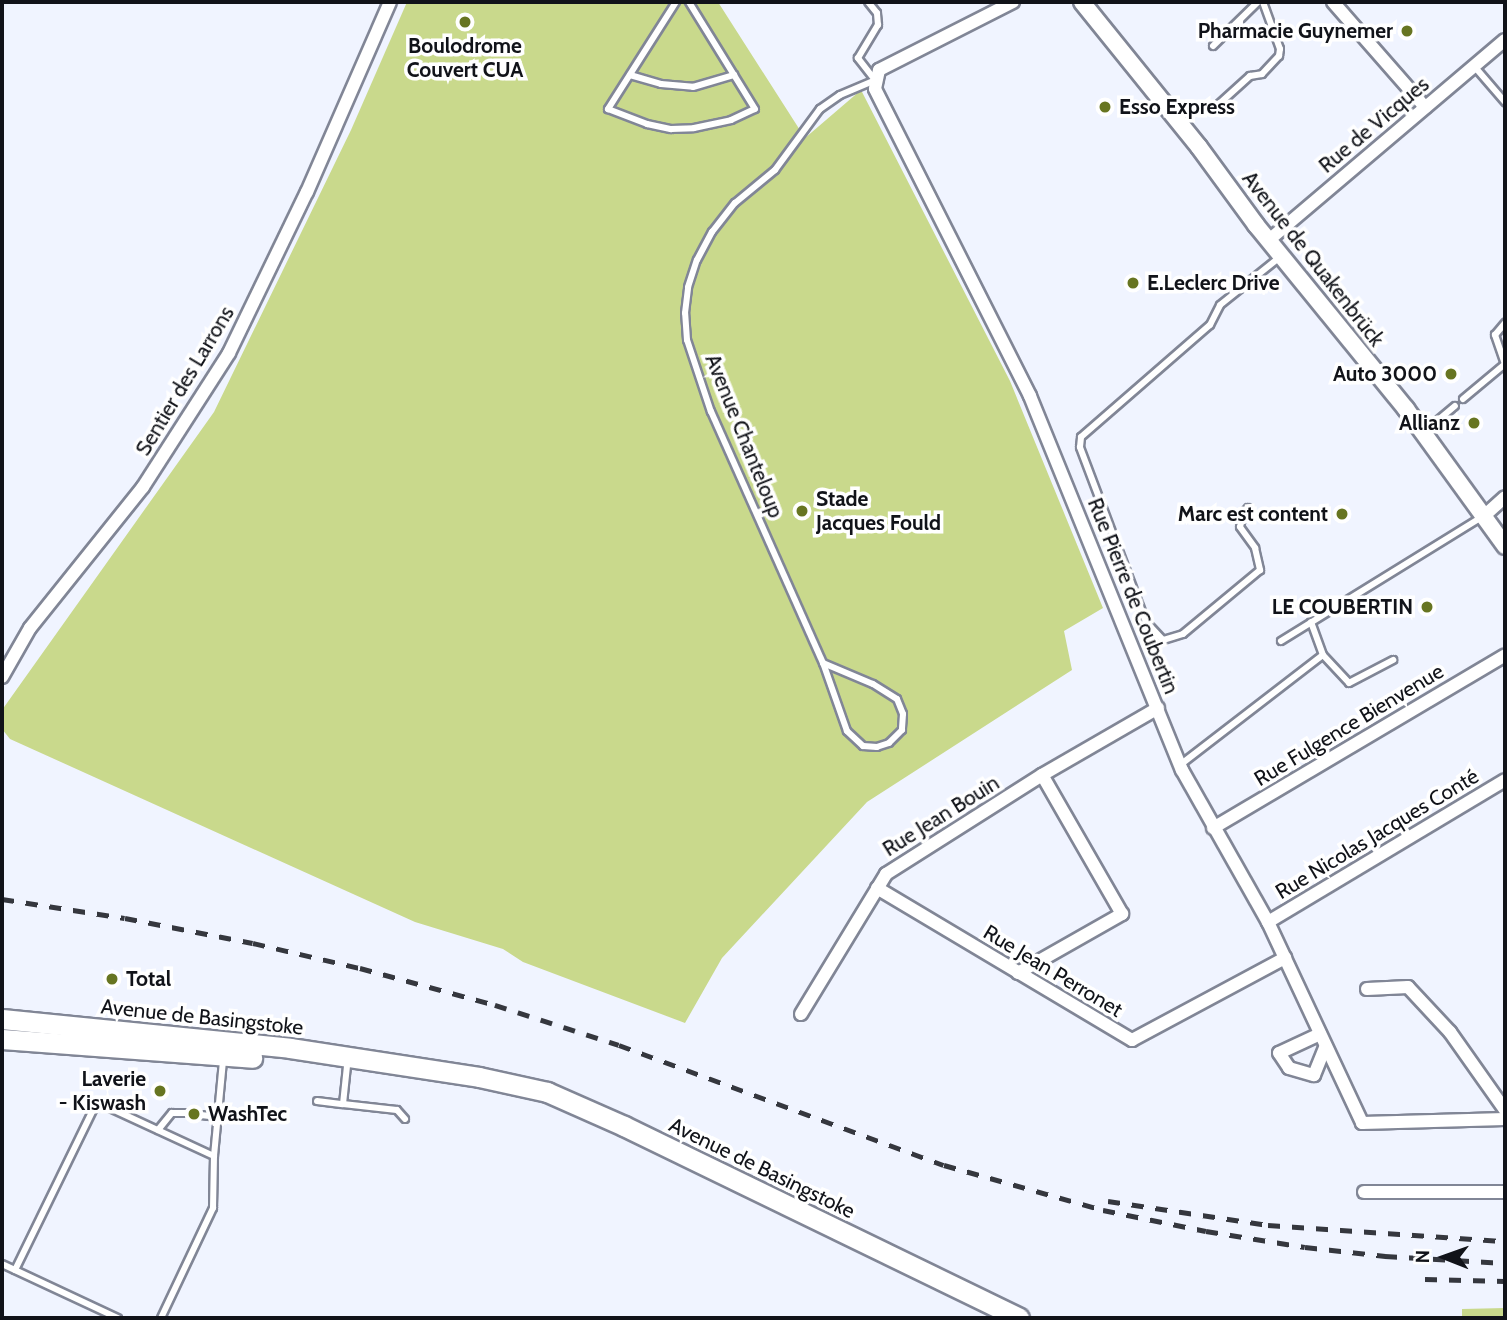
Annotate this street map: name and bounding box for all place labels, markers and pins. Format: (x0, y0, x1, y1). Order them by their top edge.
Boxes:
marker: Boulodrome Couvert CUA (457, 14, 473, 30)
place label: Pharmacie Guynemer (1198, 18, 1393, 44)
marker: Pharmacie Guynemer (1399, 23, 1415, 39)
place label: Boulodrome Couvert CUA (407, 33, 523, 83)
place label: Esso Express (1119, 94, 1235, 120)
marker: Esso Express (1097, 99, 1113, 115)
place label: E.Leclerc Drive (1147, 270, 1280, 296)
marker: E.Leclerc Drive (1125, 275, 1141, 291)
place label: Auto 3000 (1333, 361, 1437, 387)
marker: Auto 3000 (1443, 366, 1459, 382)
place label: Allianz (1399, 410, 1460, 436)
marker: Allianz (1466, 415, 1482, 431)
place label: Stade Jacques Fould (816, 486, 941, 536)
place label: Marc est content (1178, 501, 1328, 527)
marker: Stade Jacques Fould (794, 503, 810, 519)
marker: Marc est content (1334, 506, 1350, 522)
place label: LE COUBERTIN (1272, 594, 1413, 620)
marker: LE COUBERTIN (1419, 599, 1435, 615)
place label: Total (126, 966, 171, 992)
marker: Total (104, 971, 120, 987)
place label: Laverie - Kiswash (59, 1066, 146, 1116)
marker: Laverie - Kiswash (152, 1083, 168, 1099)
place label: WashTec (208, 1101, 287, 1127)
marker: WashTec (186, 1106, 202, 1122)

